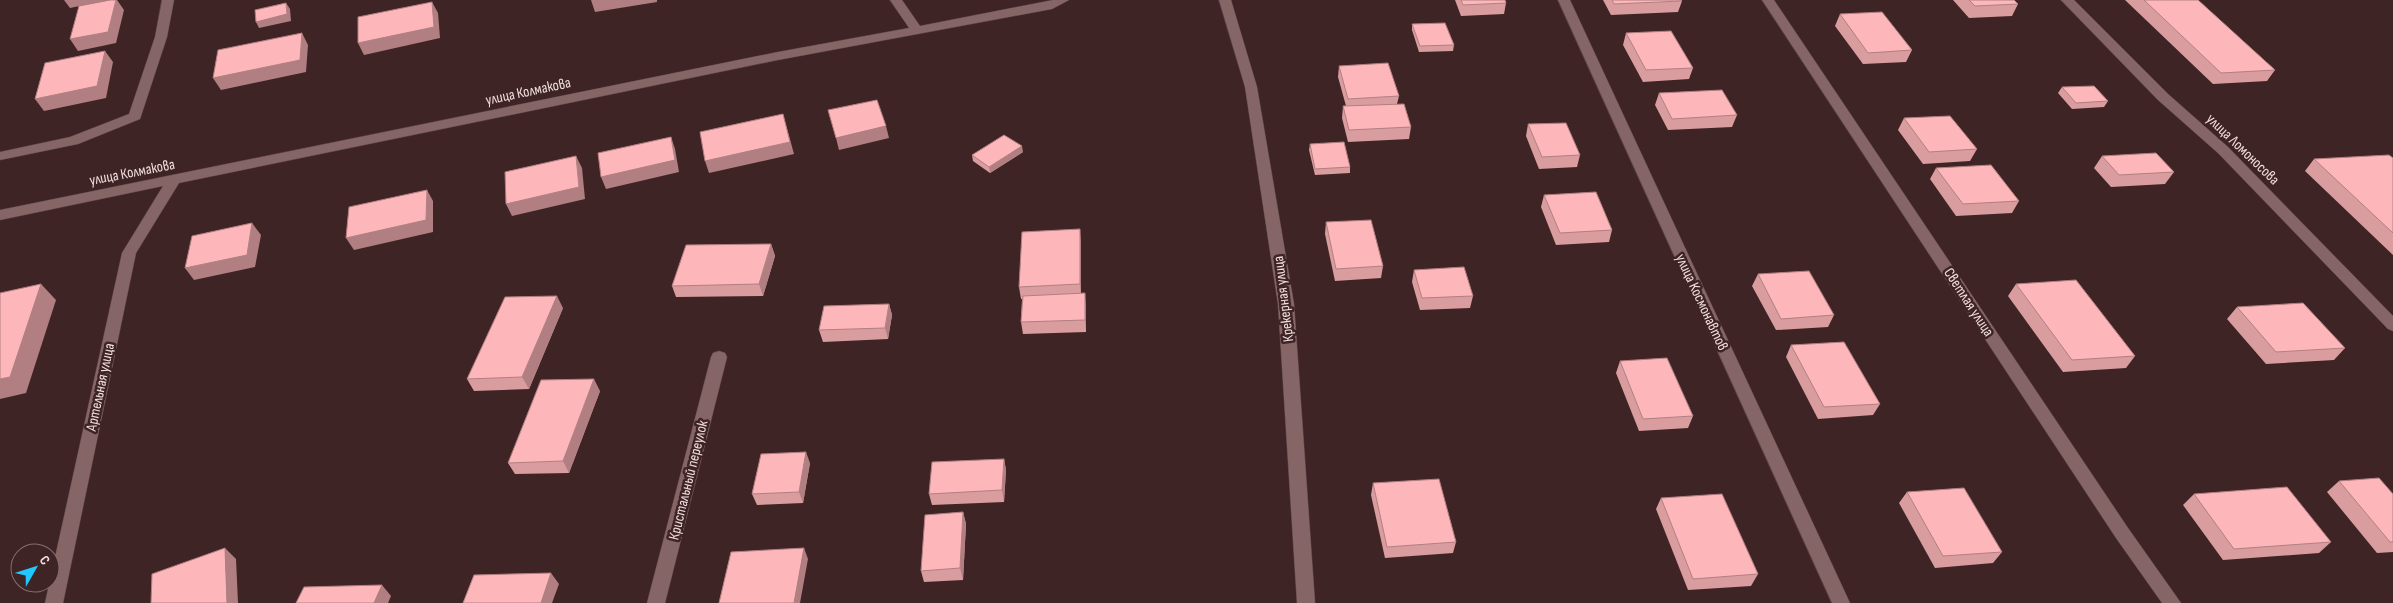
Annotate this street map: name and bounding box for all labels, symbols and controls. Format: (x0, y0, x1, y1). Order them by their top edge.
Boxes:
street label: улица Колмакова (484, 73, 573, 110)
street label: улица Ломоносова (2202, 110, 2283, 189)
street label: улица Колмакова (88, 155, 177, 190)
street label: улица Космонавтов (1671, 251, 1732, 354)
street label: Крекерная улица (1269, 255, 1298, 343)
street label: Светлая улица (1939, 264, 1998, 340)
street label: Артельная улица (82, 341, 119, 434)
street label: Кристальный переулок (664, 418, 713, 542)
north arrow (10, 543, 60, 593)
text: С (36, 552, 54, 568)

